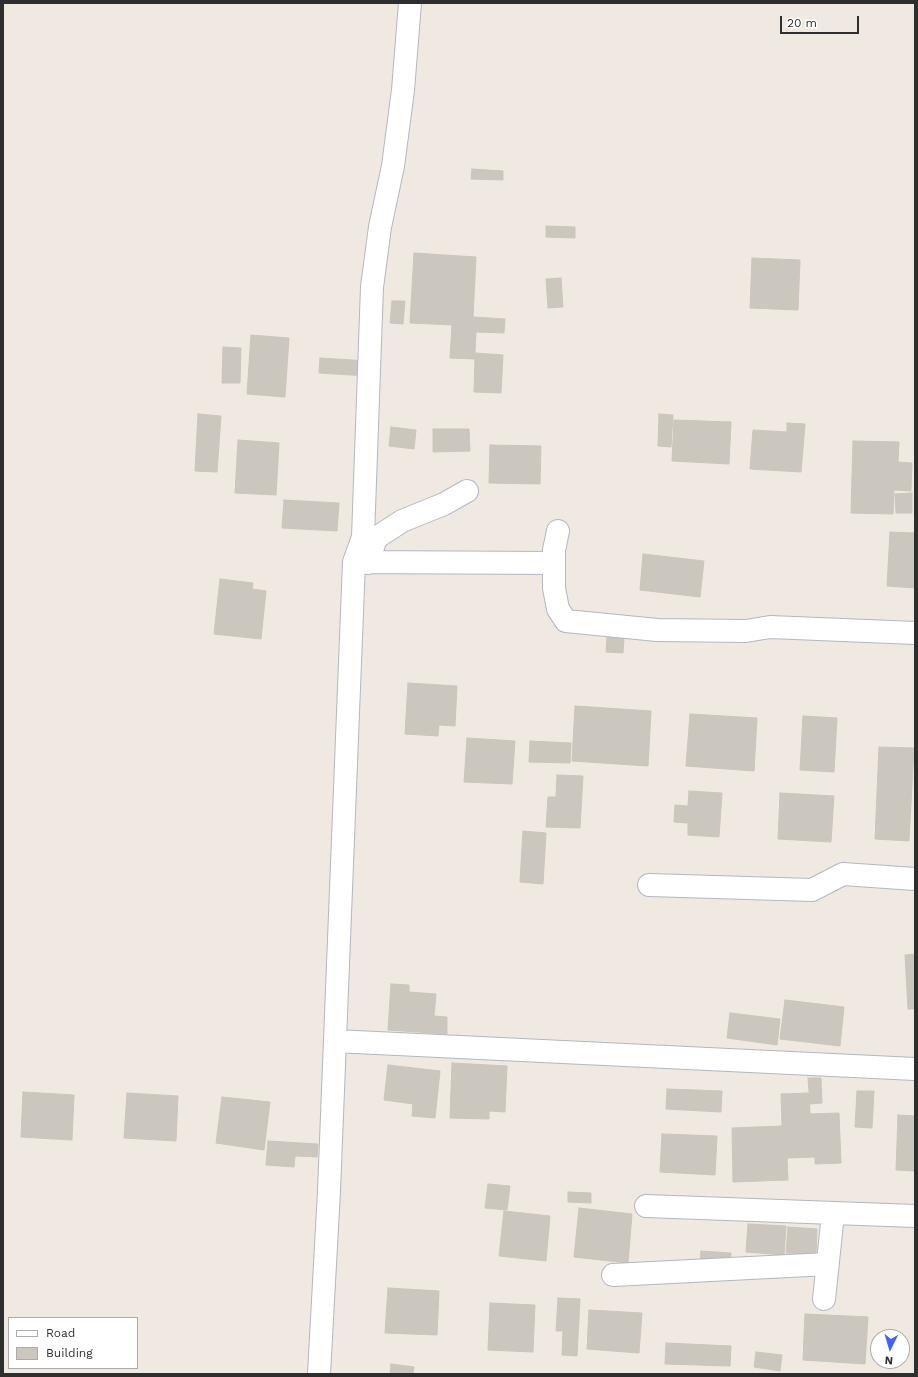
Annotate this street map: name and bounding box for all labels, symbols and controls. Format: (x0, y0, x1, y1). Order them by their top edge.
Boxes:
scale bar (782, 8, 861, 34)
text: 20 m (787, 16, 817, 30)
legend (8, 1317, 138, 1369)
text: Road (46, 1326, 75, 1340)
north arrow (870, 1329, 910, 1369)
text: Building (46, 1346, 93, 1360)
text: N (884, 1354, 894, 1367)

